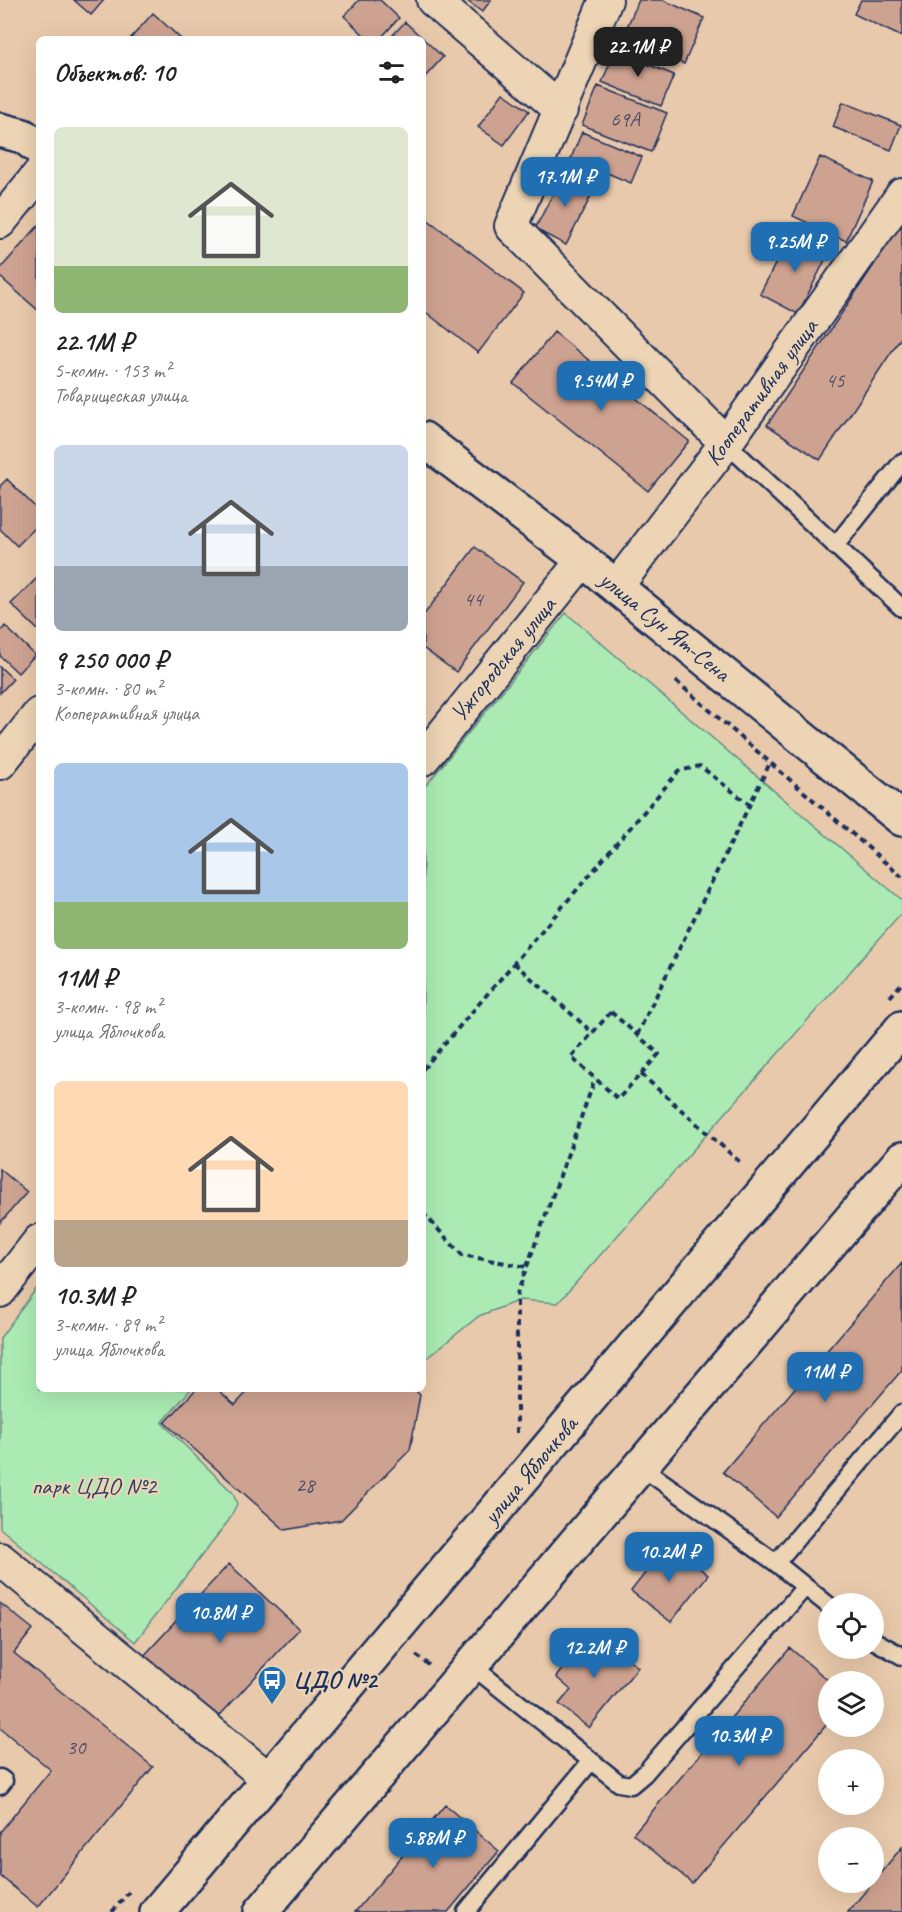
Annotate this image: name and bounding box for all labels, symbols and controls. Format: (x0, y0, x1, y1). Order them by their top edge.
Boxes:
pin: 22.1M ₽ (583, 27, 693, 78)
text: 22.1M ₽ (608, 34, 668, 59)
text: Объектов: 10 (54, 56, 174, 89)
icon: filters (375, 56, 408, 89)
house number: 69А (610, 106, 641, 132)
pin: 17.1M ₽ (510, 157, 620, 208)
text: 17.1M ₽ (535, 164, 595, 189)
icon: home (177, 166, 285, 274)
pin: 9.25M ₽ (740, 222, 850, 273)
text: 9.25M ₽ (765, 229, 825, 254)
street label: Кооперативная улица (698, 312, 825, 471)
text: 22.1M ₽ (54, 325, 133, 358)
text: 5-комн. · 153 m² (54, 358, 171, 383)
pin: 9.54M ₽ (546, 361, 656, 412)
house number: 45 (826, 367, 846, 393)
text: 9.54M ₽ (571, 368, 631, 393)
text: Товарищеская улица (54, 383, 187, 408)
icon: home (177, 484, 285, 592)
street label: улица Сун Ят-Сена (592, 563, 737, 689)
house number: 44 (464, 586, 485, 612)
street label: Ужгородская улица (444, 589, 563, 727)
text: 9 250 000 ₽ (54, 643, 168, 676)
text: 3-комн. · 80 m² (54, 676, 162, 701)
text: Кооперативная улица (54, 701, 199, 726)
icon: home (177, 802, 285, 910)
text: 11M ₽ (54, 961, 116, 994)
text: 3-комн. · 98 m² (54, 994, 162, 1019)
text: улица Яблочкова (54, 1019, 164, 1044)
icon: home (177, 1120, 285, 1228)
text: 10.3M ₽ (54, 1279, 133, 1312)
text: 3-комн. · 89 m² (54, 1312, 162, 1337)
text: улица Яблочкова (54, 1337, 164, 1362)
pin: 11M ₽ (783, 1352, 867, 1403)
text: 11M ₽ (801, 1359, 849, 1384)
street label: улица Яблочкова (475, 1408, 585, 1532)
park label: парк ЦДО №2 (32, 1471, 159, 1501)
house number: 28 (296, 1472, 317, 1498)
pin: 10.2M ₽ (614, 1532, 724, 1583)
text: 10.2M ₽ (639, 1539, 699, 1564)
pin: 10.8M ₽ (165, 1593, 275, 1644)
map controls (818, 1593, 884, 1893)
button: locate (818, 1593, 884, 1659)
text: 10.8M ₽ (190, 1600, 250, 1625)
pin: 12.2M ₽ (539, 1628, 649, 1679)
text: 12.2M ₽ (564, 1635, 624, 1660)
bus stop icon: ЦДО №2 (256, 1664, 288, 1706)
place label: ЦДО №2 (293, 1665, 379, 1695)
button: layers (818, 1671, 884, 1737)
pin: 10.3M ₽ (684, 1716, 794, 1767)
text: 10.3M ₽ (709, 1723, 769, 1748)
house number: 30 (67, 1734, 87, 1760)
button: + (818, 1749, 884, 1815)
pin: 5.88M ₽ (378, 1818, 488, 1869)
text: 5.88M ₽ (403, 1825, 463, 1850)
button: − (818, 1827, 884, 1893)

